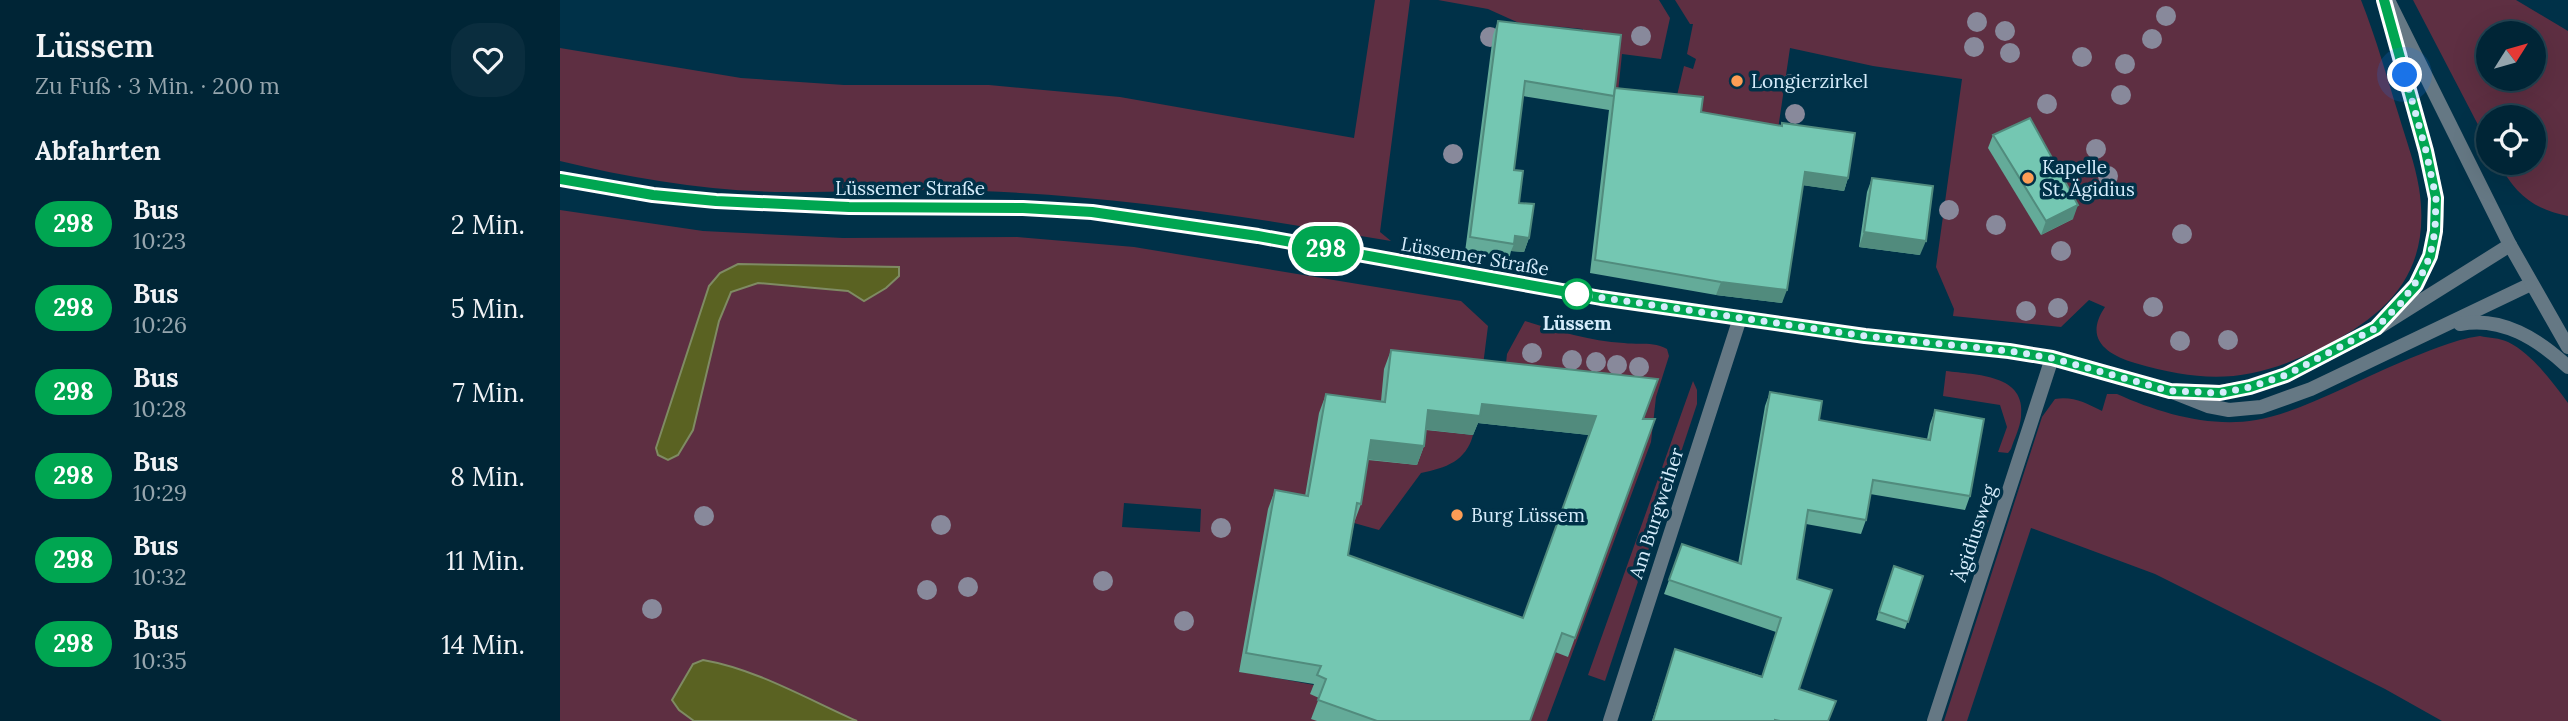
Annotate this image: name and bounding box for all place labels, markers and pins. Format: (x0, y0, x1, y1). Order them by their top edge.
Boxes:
place label: Longierzirkel (1751, 69, 1868, 93)
marker: Longierzirkel (1729, 73, 1745, 89)
place label: Kapelle St. Ägidius (2042, 155, 2135, 201)
marker: Kapelle St. Ägidius (2020, 170, 2036, 186)
marker: Lüssem (1562, 279, 1592, 309)
place label: Lüssem (1542, 311, 1612, 335)
place label: Burg Lüssem (1471, 503, 1585, 527)
marker: Burg Lüssem (1449, 507, 1465, 523)

